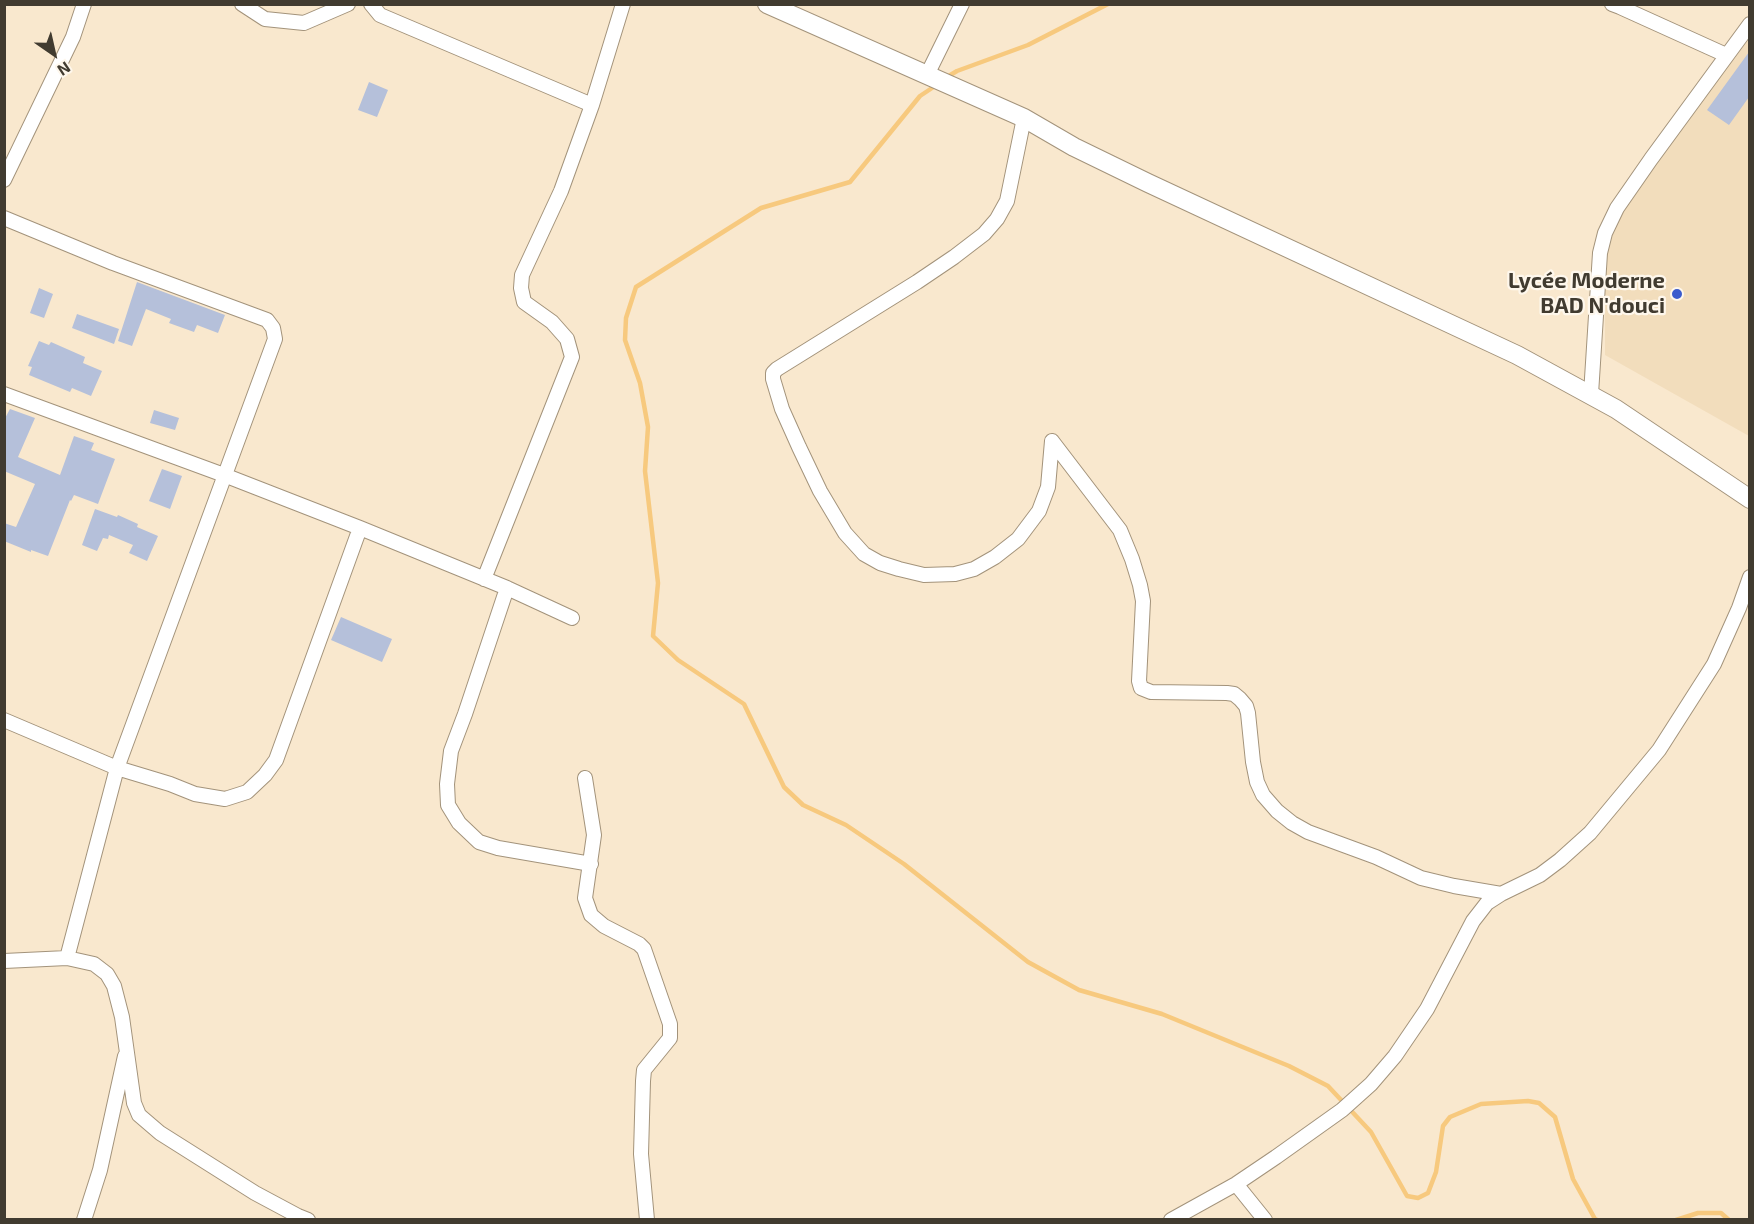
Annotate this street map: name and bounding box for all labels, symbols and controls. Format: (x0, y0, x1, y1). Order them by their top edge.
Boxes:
north arrow (24, 24, 84, 84)
text: N (54, 58, 74, 80)
place label: Lycée Moderne BAD N'douci (1508, 268, 1665, 320)
marker: Lycée Moderne BAD N'douci (1670, 287, 1684, 301)

